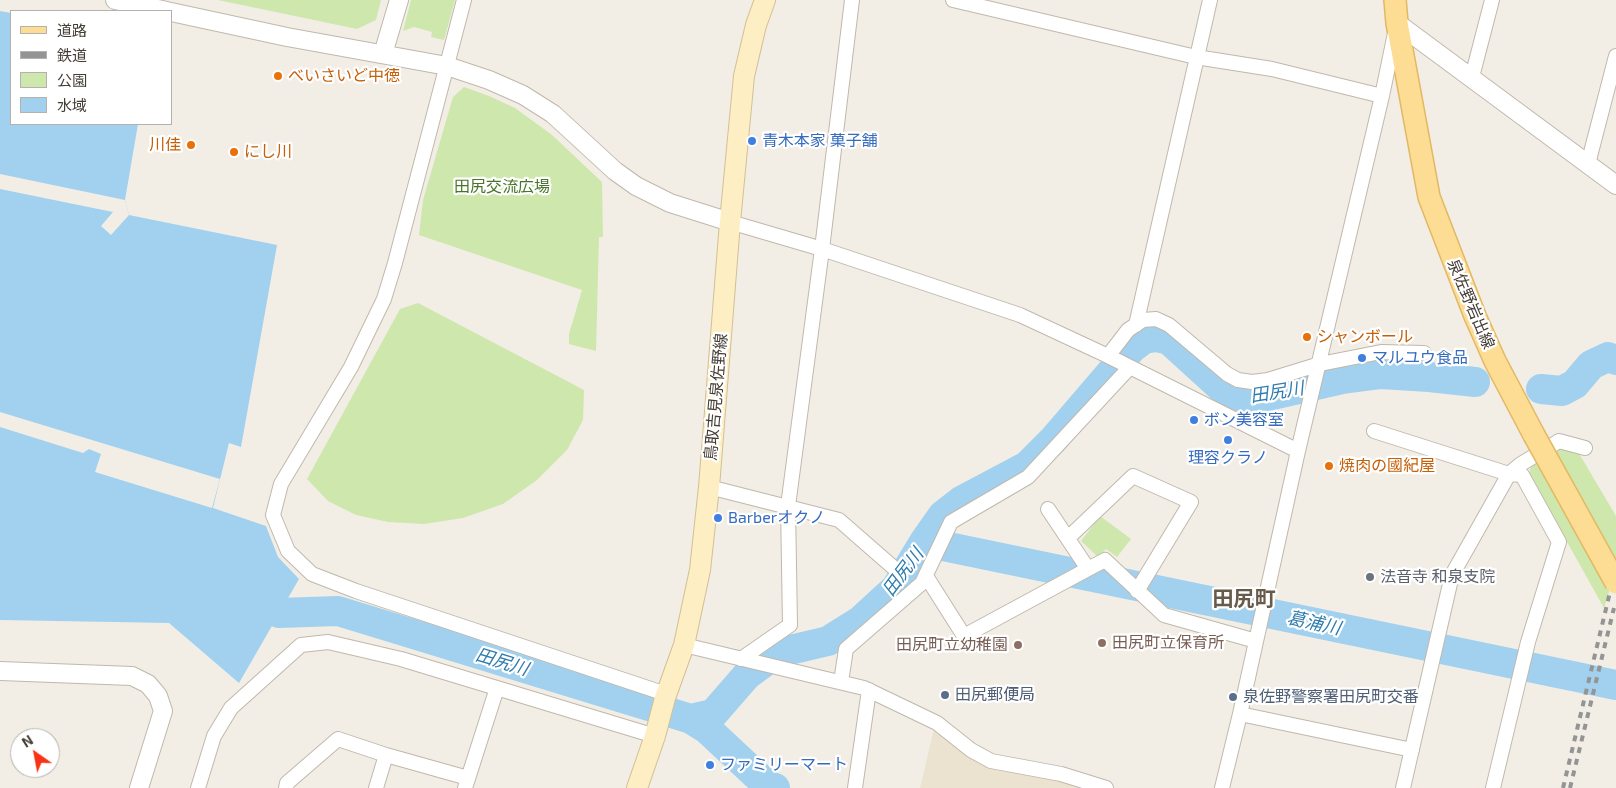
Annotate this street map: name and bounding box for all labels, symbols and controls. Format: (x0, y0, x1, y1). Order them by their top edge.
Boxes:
legend (10, 10, 172, 125)
text: 道路 (57, 21, 87, 39)
text: 鉄道 (57, 46, 87, 64)
place label: べいさいど中徳 (288, 66, 400, 86)
marker: べいさいど中徳 (272, 70, 284, 82)
text: 公園 (57, 71, 87, 89)
text: 水域 (57, 96, 87, 114)
place label: 青木本家 菓子舗 (762, 131, 878, 151)
place label: 川佳 (149, 135, 181, 155)
marker: 青木本家 菓子舗 (746, 135, 758, 147)
marker: 川佳 (185, 139, 197, 151)
place label: にし川 (244, 142, 292, 162)
marker: にし川 (228, 146, 240, 158)
park label: 田尻交流広場 (454, 177, 550, 197)
street label: 泉佐野岩出線 (1443, 256, 1499, 352)
place label: シャンボール (1317, 327, 1413, 347)
marker: シャンボール (1301, 331, 1313, 343)
street label: 鳥取吉見泉佐野線 (701, 332, 731, 462)
place label: マルユウ食品 (1372, 348, 1468, 368)
marker: マルユウ食品 (1356, 352, 1368, 364)
water label: 田尻川 (1249, 377, 1305, 407)
place label: ボン美容室 (1204, 410, 1284, 430)
marker: ボン美容室 (1188, 414, 1200, 426)
marker: 理容クラノ (1222, 434, 1234, 446)
place label: 理容クラノ (1188, 448, 1268, 468)
place label: 焼肉の國紀屋 (1339, 456, 1435, 476)
marker: 焼肉の國紀屋 (1323, 460, 1335, 472)
place label: Barberオクノ (728, 508, 825, 528)
marker: Barberオクノ (712, 512, 724, 524)
water label: 田尻川 (878, 544, 928, 600)
place label: 法音寺 和泉支院 (1380, 567, 1496, 587)
marker: 法音寺 和泉支院 (1364, 571, 1376, 583)
district label: 田尻町 (1213, 586, 1275, 612)
water label: 葛浦川 (1285, 607, 1343, 639)
place label: 田尻町立保育所 (1112, 633, 1224, 653)
place label: 田尻町立幼稚園 (896, 635, 1008, 655)
marker: 田尻町立保育所 (1096, 637, 1108, 649)
marker: 田尻町立幼稚園 (1012, 639, 1024, 651)
water label: 田尻川 (473, 644, 531, 680)
place label: 田尻郵便局 (955, 685, 1035, 705)
place label: 泉佐野警察署田尻町交番 (1243, 687, 1419, 707)
marker: 田尻郵便局 (939, 689, 951, 701)
marker: 泉佐野警察署田尻町交番 (1227, 691, 1239, 703)
north arrow (10, 728, 60, 778)
text: N (18, 731, 36, 751)
place label: ファミリーマート (720, 755, 848, 775)
marker: ファミリーマート (704, 759, 716, 771)

